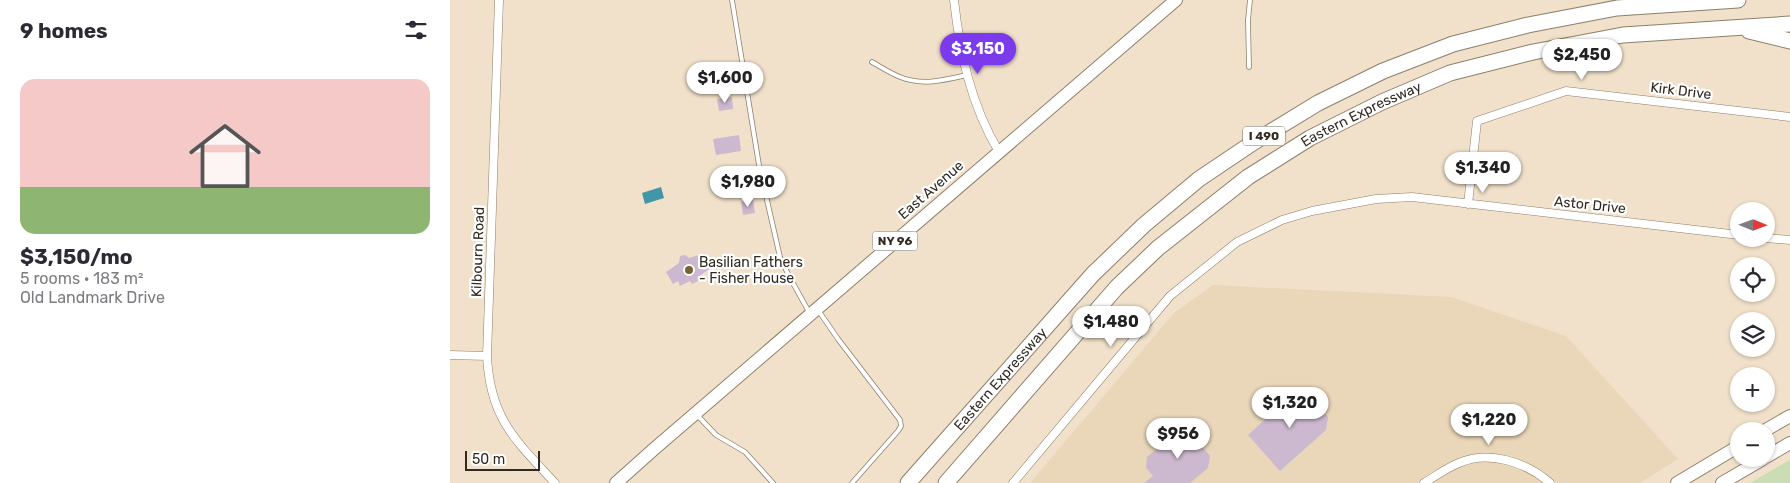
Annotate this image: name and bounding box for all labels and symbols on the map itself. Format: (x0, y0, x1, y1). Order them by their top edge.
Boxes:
pin: $3,150 (937, 32, 1019, 75)
pin: $2,450 (1541, 38, 1623, 81)
pin: $1,600 (684, 62, 766, 104)
street label: Eastern Expressway (1297, 78, 1424, 150)
street label: Kirk Drive (1650, 79, 1713, 103)
road number: I 490 (1243, 126, 1285, 146)
pin: $1,340 (1442, 152, 1524, 194)
street label: East Avenue (895, 157, 967, 223)
pin: $1,980 (707, 166, 789, 208)
street label: Astor Drive (1553, 193, 1627, 217)
north arrow (1730, 202, 1775, 248)
street label: Kilbourn Road (468, 207, 488, 297)
road number: NY 96 (872, 232, 918, 250)
place label: Basilian Fathers - Fisher House (699, 254, 803, 287)
marker: Basilian Fathers - Fisher House (683, 264, 695, 276)
pin: $1,480 (1070, 306, 1152, 348)
street label: Eastern Expressway (950, 324, 1050, 434)
pin: $1,320 (1249, 386, 1331, 429)
pin: $1,220 (1448, 404, 1530, 446)
pin: $956 (1148, 418, 1208, 460)
scale bar (465, 448, 540, 471)

